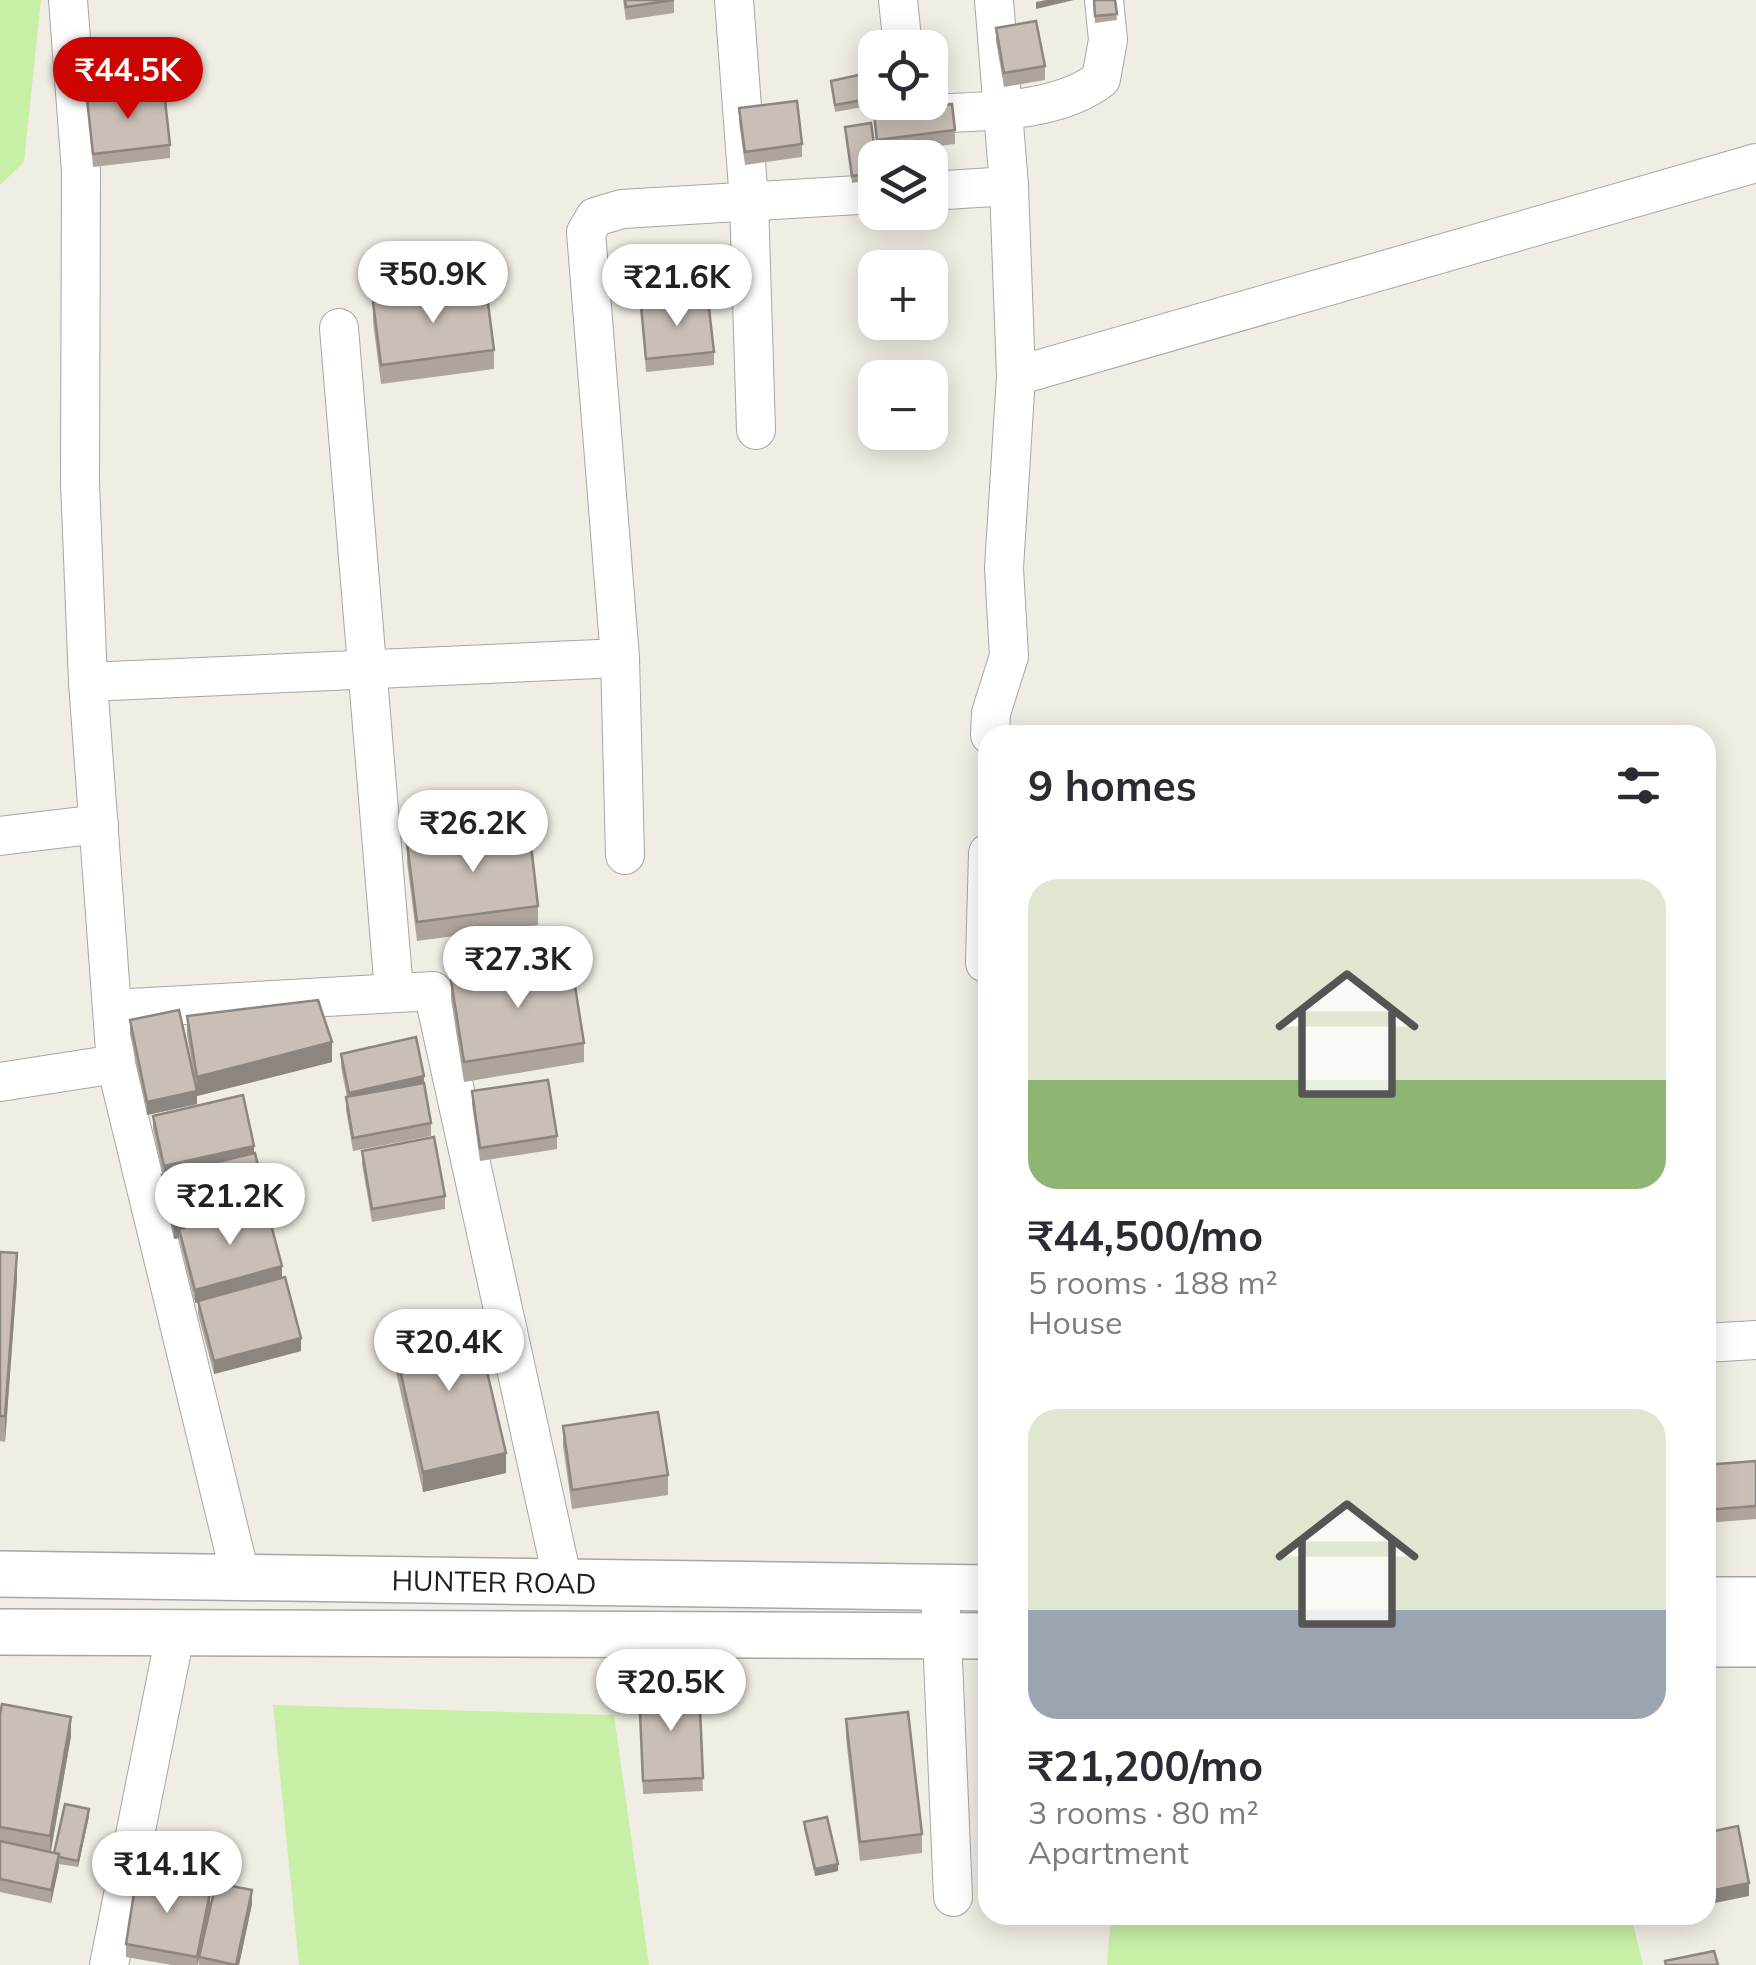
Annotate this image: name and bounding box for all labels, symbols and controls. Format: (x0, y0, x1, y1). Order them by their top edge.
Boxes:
map controls (858, 30, 948, 450)
button: locate (858, 30, 948, 120)
pin: ₹44.5K (47, 37, 209, 122)
text: ₹44.5K (75, 49, 181, 89)
button: layers (858, 140, 948, 230)
pin: ₹50.9K (352, 241, 514, 326)
pin: ₹21.6K (596, 244, 758, 329)
button: + (858, 250, 948, 340)
text: ₹50.9K (380, 253, 486, 293)
text: ₹21.6K (624, 256, 730, 296)
button: − (858, 360, 948, 450)
icon: filters (1611, 758, 1666, 813)
text: 9 homes (1028, 759, 1197, 812)
pin: ₹26.2K (392, 790, 554, 875)
text: ₹26.2K (420, 802, 526, 842)
pin: ₹27.3K (437, 926, 599, 1011)
text: ₹27.3K (465, 938, 571, 978)
icon: home (1257, 944, 1437, 1124)
pin: ₹21.2K (149, 1163, 311, 1248)
text: ₹21.2K (177, 1175, 283, 1215)
text: ₹44,500/mo (1028, 1209, 1263, 1262)
text: 5 rooms · 188 m² (1028, 1262, 1278, 1302)
text: House (1028, 1302, 1123, 1342)
pin: ₹20.4K (368, 1309, 530, 1394)
text: ₹20.4K (396, 1321, 502, 1361)
icon: home (1257, 1474, 1437, 1654)
street label: HUNTER ROAD (391, 1562, 597, 1601)
pin: ₹20.5K (590, 1649, 752, 1734)
text: ₹20.5K (618, 1661, 724, 1701)
text: ₹21,200/mo (1028, 1739, 1263, 1792)
text: 3 rooms · 80 m² (1028, 1792, 1259, 1832)
pin: ₹14.1K (86, 1831, 248, 1916)
text: Apartment (1028, 1832, 1189, 1872)
text: ₹14.1K (114, 1843, 220, 1883)

